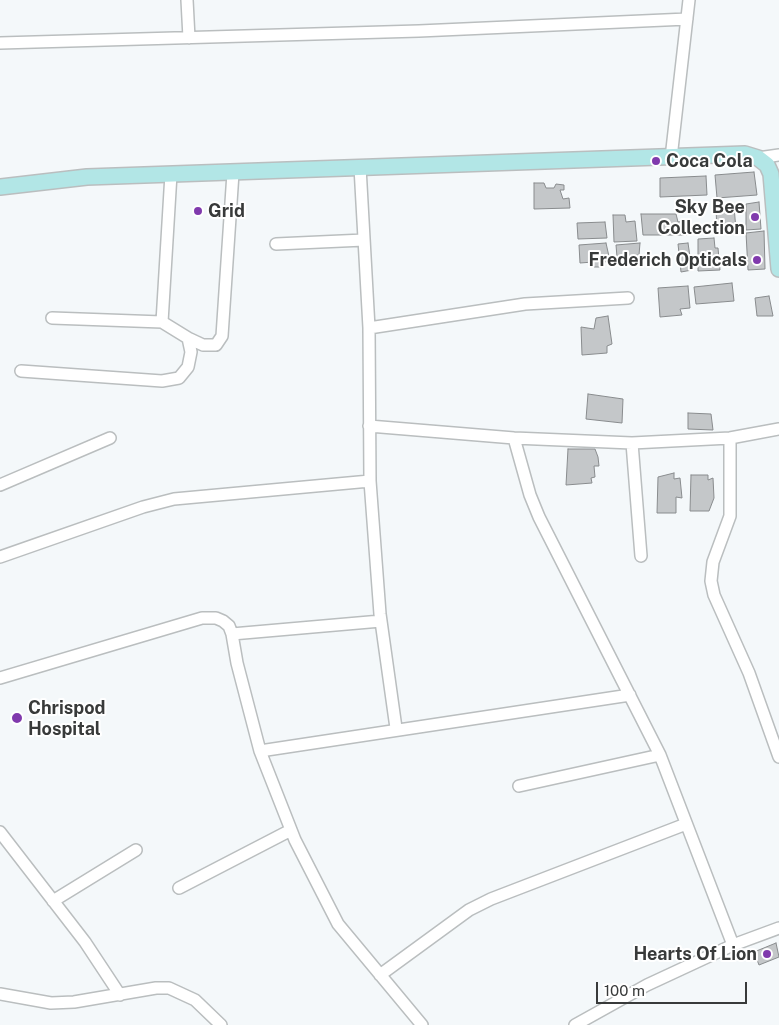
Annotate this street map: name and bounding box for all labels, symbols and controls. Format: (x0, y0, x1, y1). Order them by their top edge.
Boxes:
place label: Coca Cola (666, 150, 753, 172)
marker: Coca Cola (650, 155, 662, 167)
place label: Sky Bee Collection (657, 196, 745, 238)
place label: Grid (208, 200, 245, 222)
marker: Grid (192, 205, 204, 217)
marker: Sky Bee Collection (749, 211, 761, 223)
place label: Frederich Opticals (589, 249, 747, 271)
marker: Frederich Opticals (751, 254, 763, 266)
place label: Chrispod Hospital (28, 697, 106, 740)
marker: Chrispod Hospital (10, 711, 24, 725)
place label: Hearts Of Lion (633, 943, 757, 965)
marker: Hearts Of Lion (761, 948, 773, 960)
scale bar (599, 972, 750, 1004)
text: 100 m (604, 982, 645, 999)

